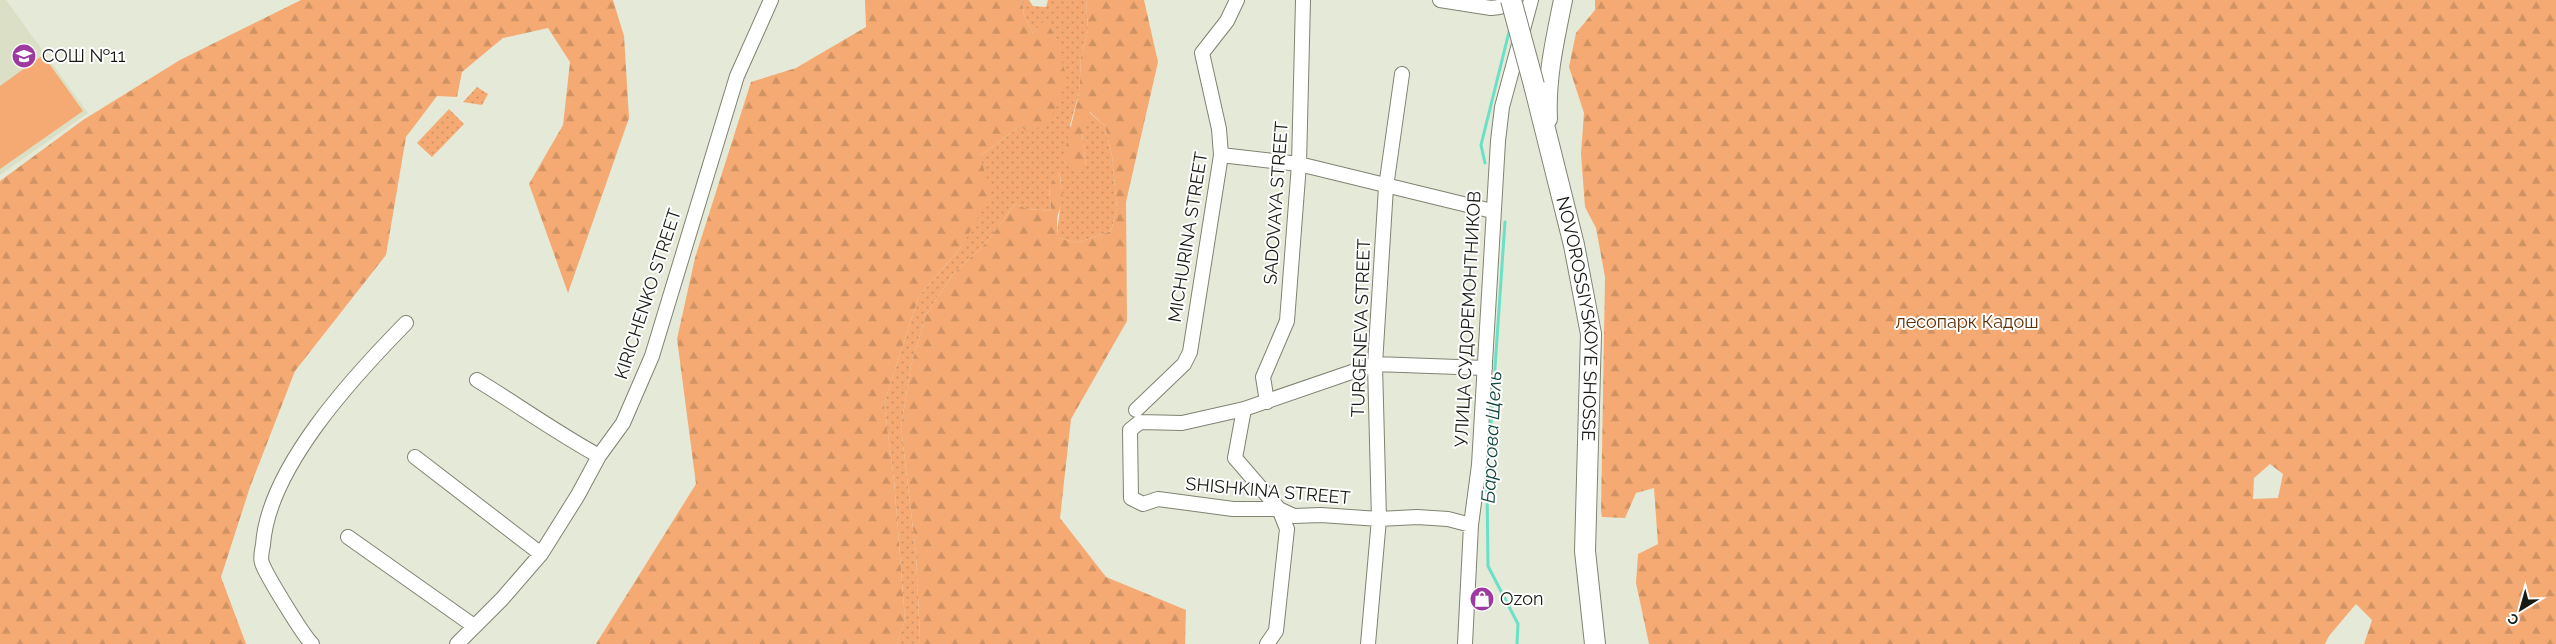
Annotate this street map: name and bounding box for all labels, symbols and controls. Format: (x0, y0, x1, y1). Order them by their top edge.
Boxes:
school or university icon: СОШ №11 (11, 43, 37, 69)
place label: СОШ №11 (42, 45, 126, 66)
street label: SADOVAYA STREET (1259, 121, 1292, 285)
street label: MICHURINA STREET (1164, 150, 1211, 324)
street label: УЛИЦА СУДОРЕМОНТНИКОВ (1450, 190, 1485, 448)
street label: NOVOROSSIYSKOYE SHOSSE (1552, 194, 1602, 442)
street label: KIRICHENKO STREET (610, 206, 685, 382)
street label: TURGENEVA STREET (1347, 238, 1374, 418)
park label: лесопарк Кадош (1895, 311, 2039, 332)
water label: Барсова Щель (1477, 370, 1505, 504)
street label: SHISHKINA STREET (1185, 473, 1351, 508)
north arrow (2496, 584, 2546, 634)
shop icon: Ozon (1469, 586, 1495, 612)
place label: Ozon (1500, 588, 1543, 609)
text: С (2504, 610, 2522, 629)

